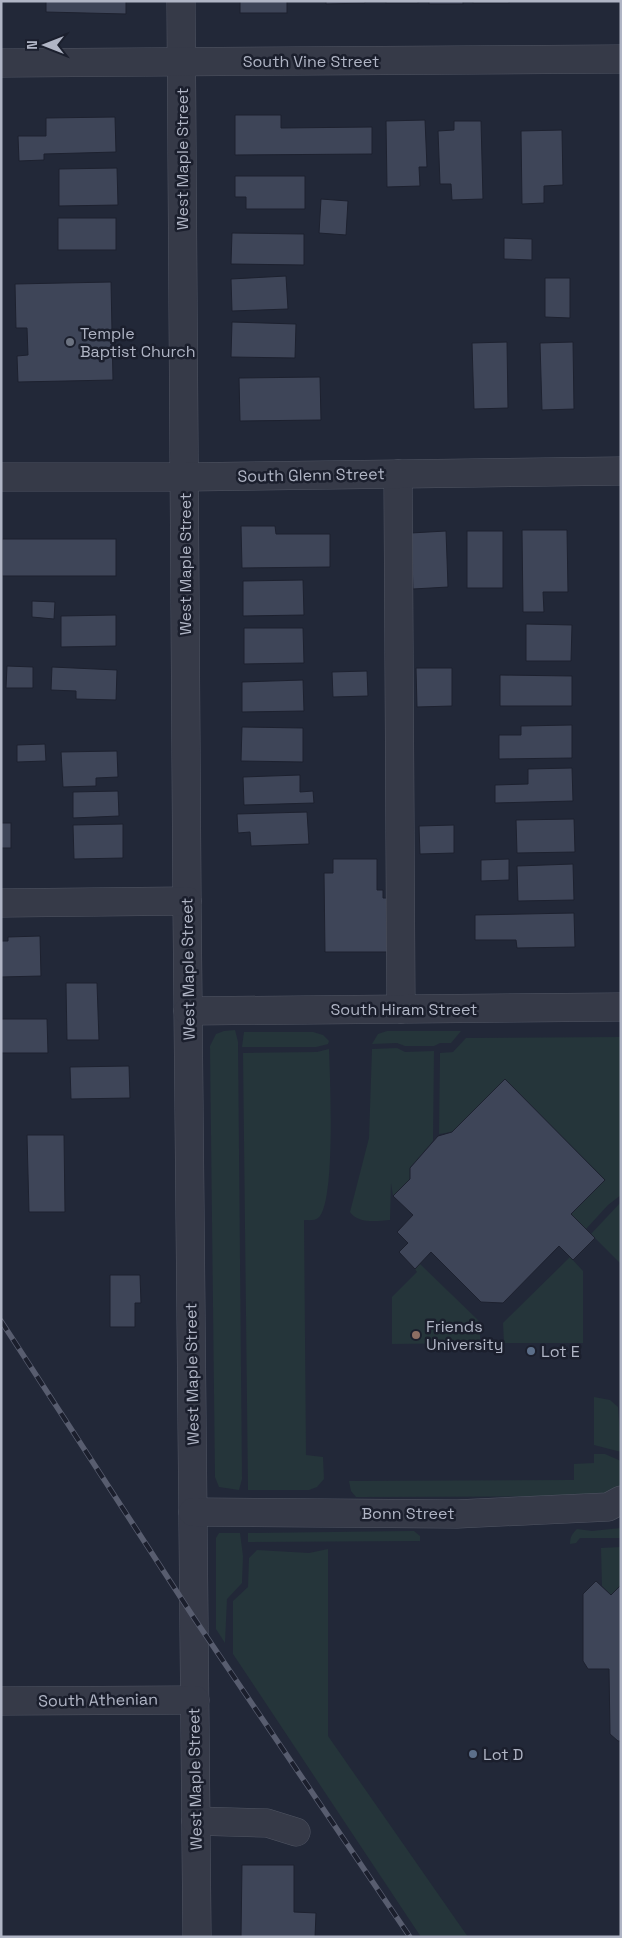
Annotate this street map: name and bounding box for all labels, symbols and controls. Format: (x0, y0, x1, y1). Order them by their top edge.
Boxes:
north arrow (20, 20, 70, 70)
text: N (23, 40, 41, 50)
street label: South Vine Street (243, 51, 379, 72)
street label: West Maple Street (172, 88, 193, 230)
place label: Temple Baptist Church (80, 323, 196, 362)
marker: Temple Baptist Church (64, 336, 76, 348)
street label: South Glenn Street (237, 463, 385, 487)
street label: West Maple Street (175, 493, 196, 635)
street label: West Maple Street (176, 897, 200, 1041)
street label: South Hiram Street (331, 999, 477, 1020)
street label: West Maple Street (180, 1302, 204, 1446)
place label: Friends University (426, 1316, 504, 1355)
marker: Friends University (410, 1329, 422, 1341)
place label: Lot E (541, 1341, 580, 1362)
marker: Lot E (525, 1345, 537, 1357)
street label: Bonn Street (361, 1503, 455, 1524)
street label: South Athenian (38, 1688, 158, 1712)
street label: West Maple Street (183, 1707, 207, 1851)
place label: Lot D (483, 1744, 523, 1765)
marker: Lot D (467, 1748, 479, 1760)

